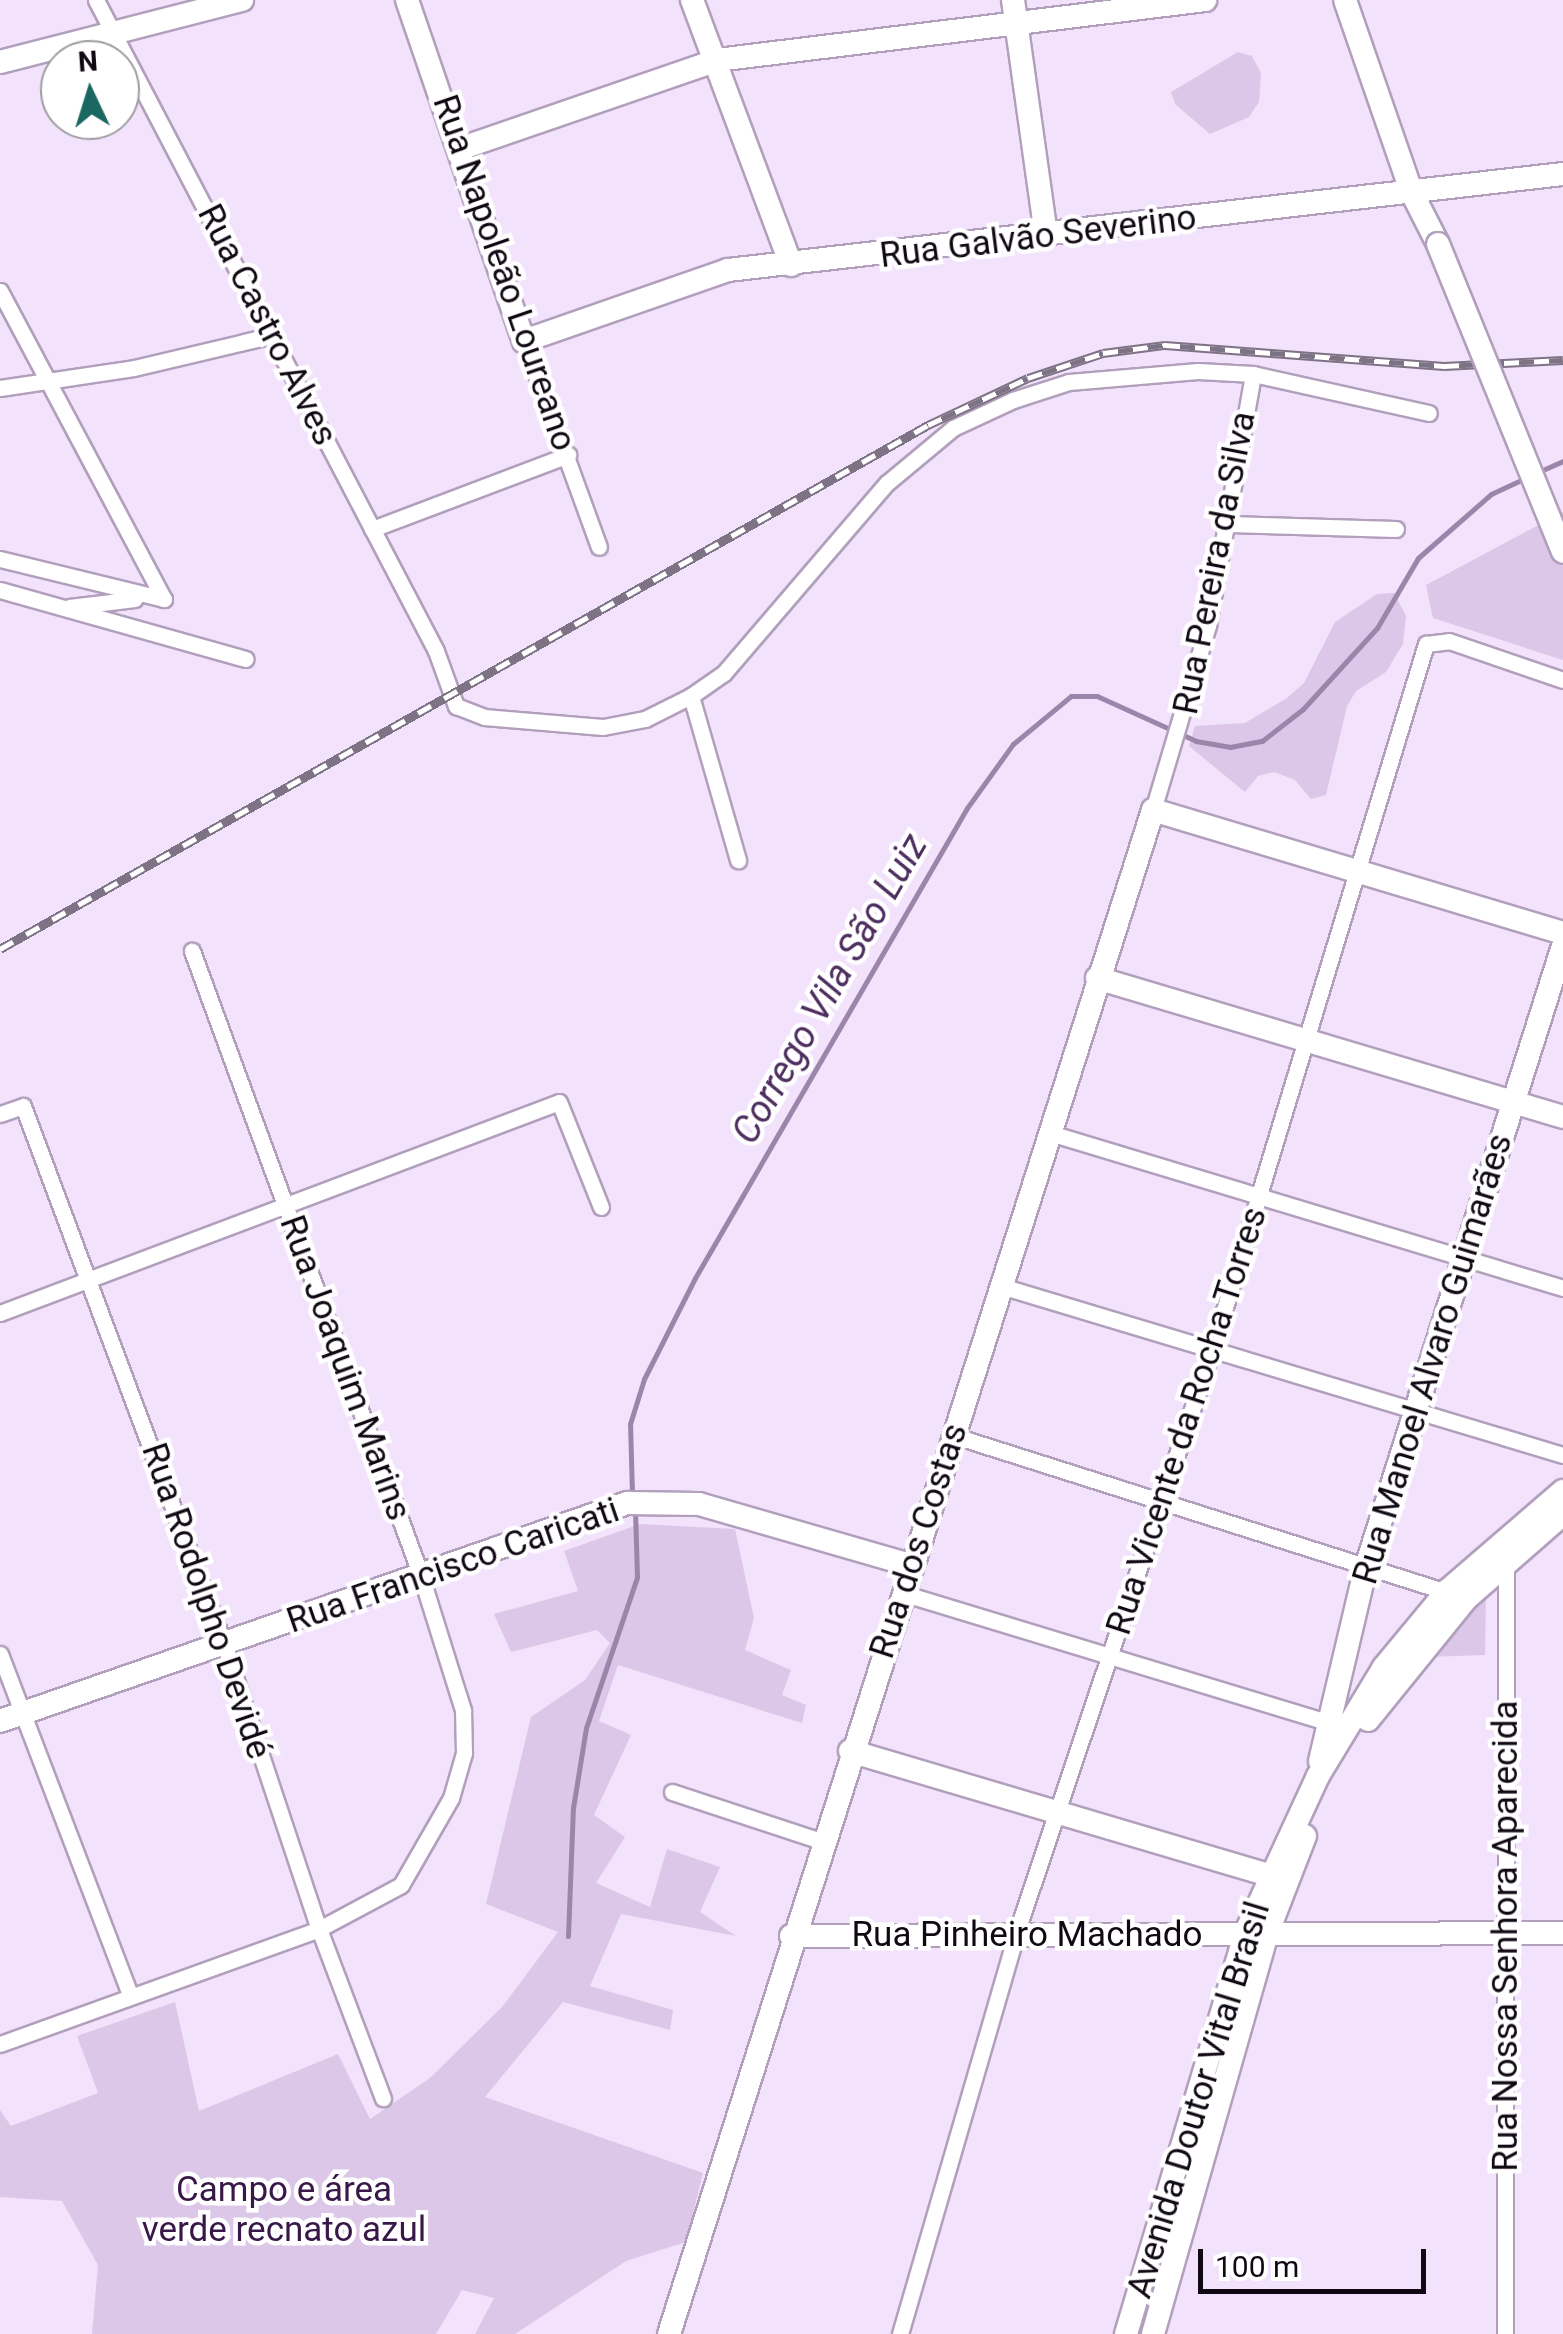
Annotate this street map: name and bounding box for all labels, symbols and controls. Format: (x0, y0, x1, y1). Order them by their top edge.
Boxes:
north arrow (40, 40, 140, 140)
text: N (77, 44, 99, 79)
street label: Rua Napoleão Loureano (423, 90, 585, 456)
street label: Rua Galvão Severino (877, 197, 1199, 277)
street label: Rua Castro Alves (188, 198, 346, 452)
street label: Rua Pereira da Silva (1165, 408, 1265, 718)
water label: Corrego Vila São Luiz (723, 826, 937, 1152)
street label: Rua Manoel Alvaro Guimarães (1344, 1129, 1522, 1589)
street label: Rua Vicente da Rocha Torres (1098, 1202, 1276, 1640)
street label: Rua Joaquim Marins (270, 1210, 420, 1526)
street label: Rua dos Costas (861, 1418, 977, 1664)
street label: Rua Rodolpho Devidé (132, 1438, 280, 1764)
street label: Rua Francisco Caricati (281, 1489, 625, 1643)
street label: Rua Nossa Senhora Aparecida (1485, 1700, 1527, 2172)
street label: Avenida Doutor Vital Brasil (1119, 1897, 1279, 2303)
street label: Rua Pinheiro Machado (852, 1914, 1202, 1956)
park label: Campo e área verde recnato azul (142, 2169, 426, 2251)
scale bar (1203, 2229, 1430, 2291)
text: 100 m (1215, 2249, 1299, 2284)

